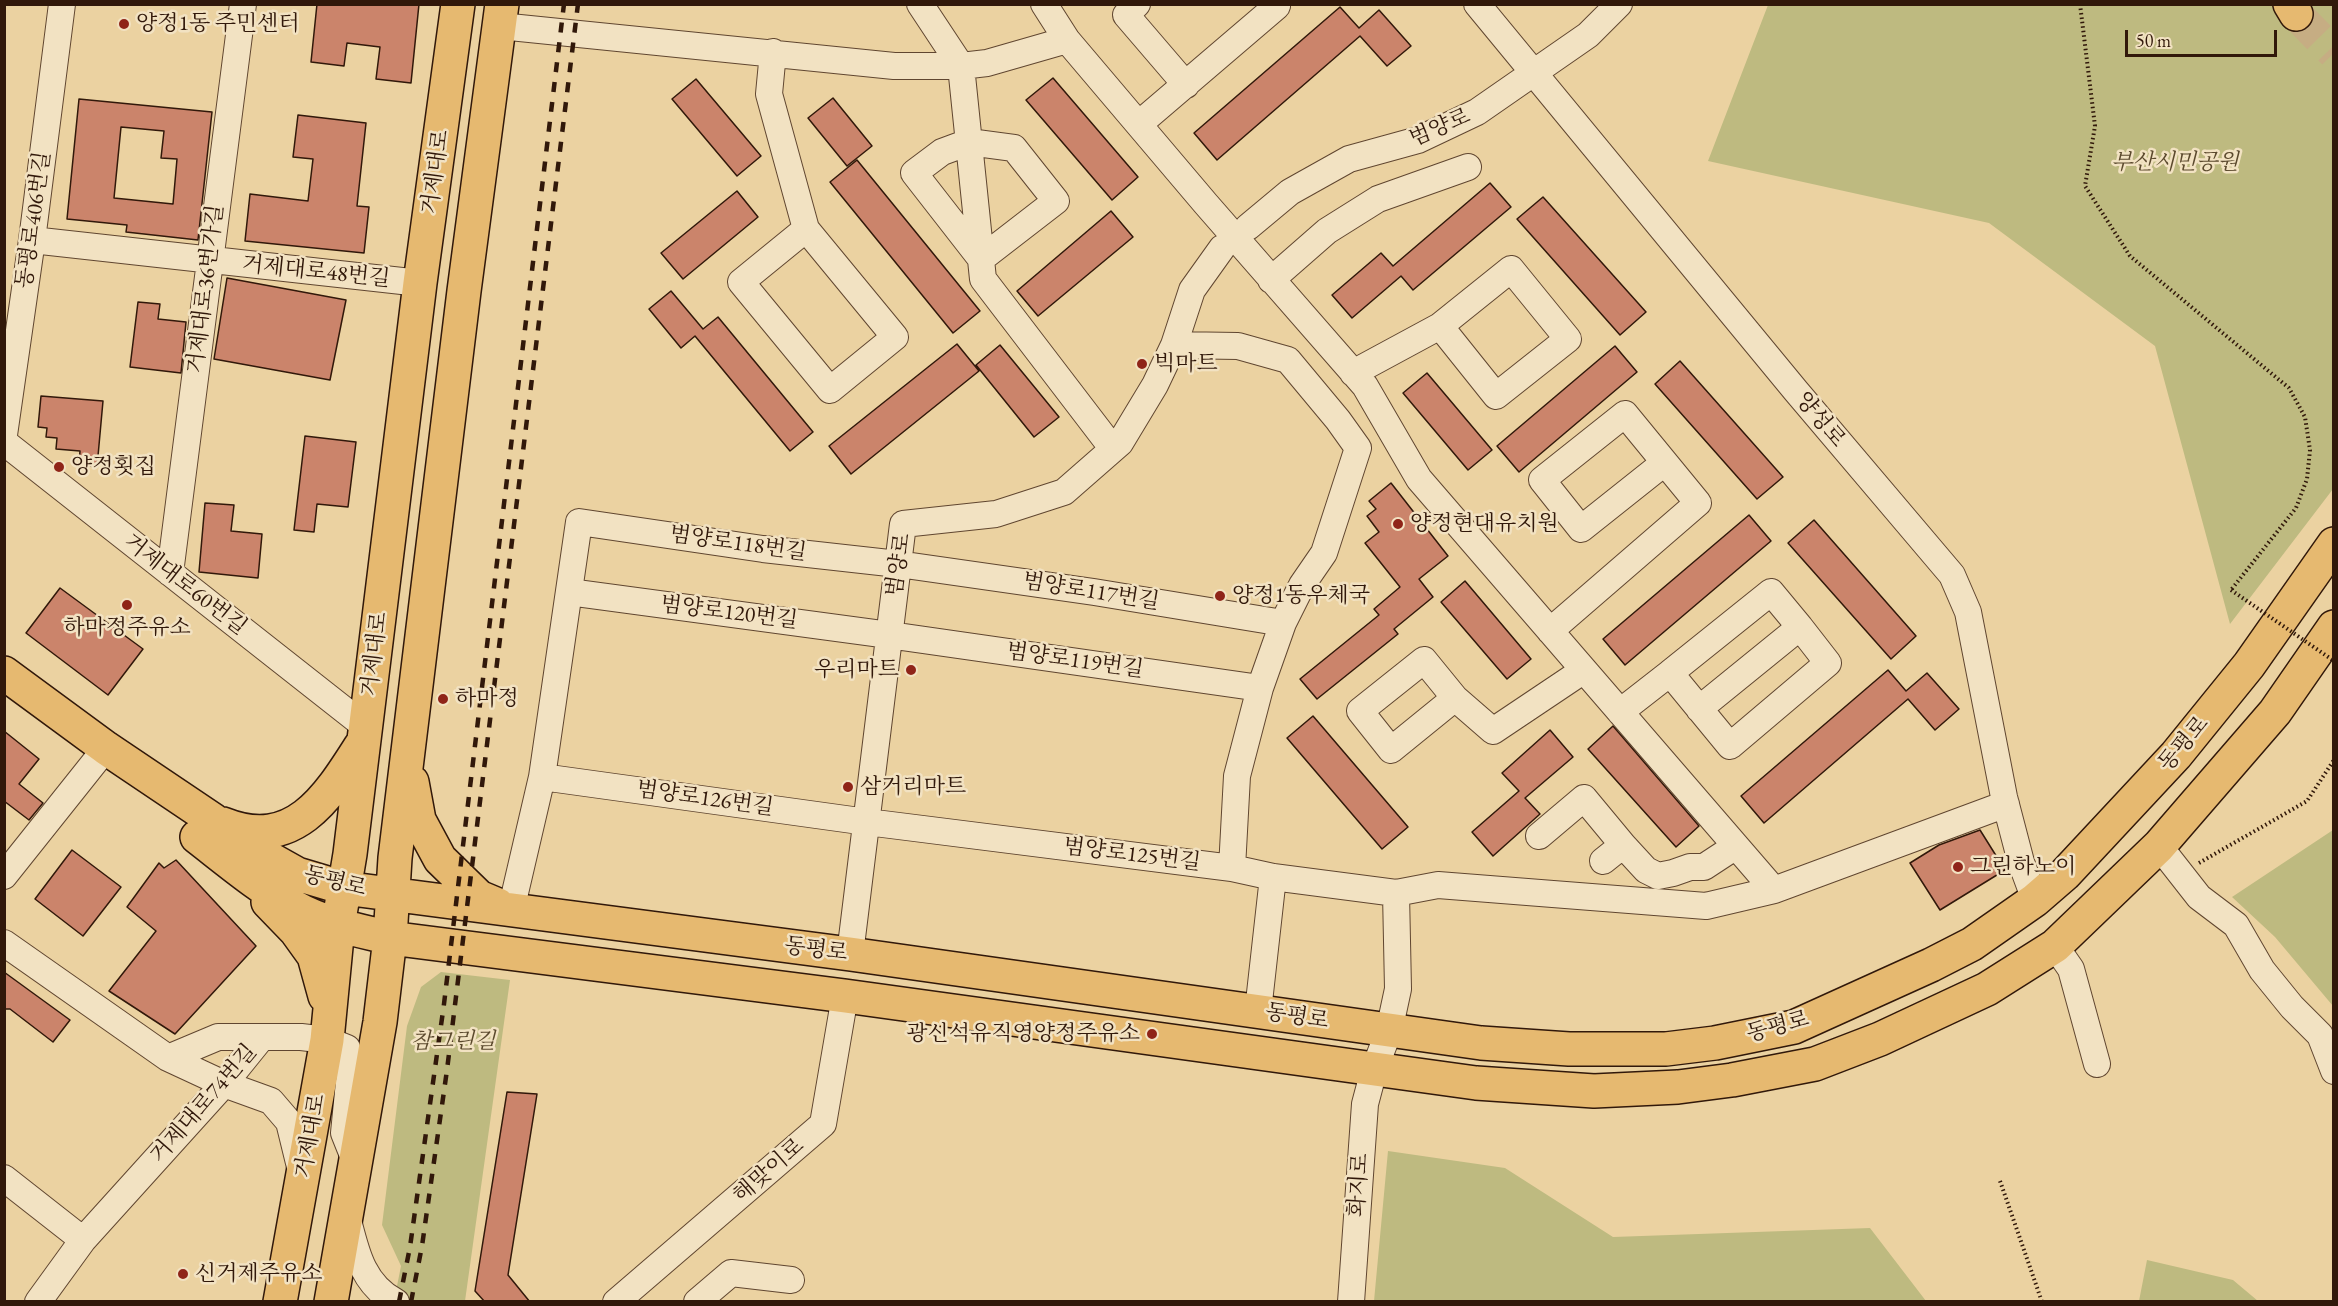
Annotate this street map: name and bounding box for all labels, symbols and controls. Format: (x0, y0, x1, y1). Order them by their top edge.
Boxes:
place label: 양정1동 주민센터 (136, 11, 300, 37)
marker: 양정1동 주민센터 (117, 17, 131, 31)
scale bar (2128, 18, 2280, 56)
text: 50 m (2136, 29, 2171, 52)
street label: 범양로 (1405, 103, 1475, 153)
street label: 거제대로 (417, 128, 455, 216)
street label: 동평로406번길 (11, 150, 57, 290)
park label: 부산시민공원 (2111, 150, 2239, 176)
street label: 거제대로36번가길 (183, 203, 229, 375)
street label: 거제대로48번길 (241, 251, 391, 293)
place label: 빅마트 (1154, 351, 1218, 377)
marker: 빅마트 (1135, 357, 1149, 371)
street label: 양성로 (1789, 387, 1851, 453)
place label: 양정횟집 (71, 454, 156, 480)
marker: 양정횟집 (52, 460, 66, 474)
place label: 양정현대유치원 (1410, 511, 1559, 537)
marker: 양정현대유치원 (1391, 517, 1405, 531)
street label: 범양로118번길 (668, 521, 808, 567)
street label: 거제대로60번길 (118, 529, 252, 641)
street label: 범양로 (881, 532, 917, 598)
street label: 범양로117번길 (1021, 568, 1161, 616)
place label: 양정1동우체국 (1232, 583, 1370, 609)
marker: 양정1동우체국 (1213, 589, 1227, 603)
street label: 범양로120번길 (659, 591, 799, 635)
marker: 하마정주유소 (120, 598, 134, 612)
street label: 거제대로 (357, 610, 393, 698)
place label: 하마정주유소 (63, 615, 191, 641)
street label: 범양로119번길 (1005, 638, 1145, 684)
place label: 우리마트 (814, 657, 899, 683)
marker: 우리마트 (904, 663, 918, 677)
place label: 하마정 (455, 686, 519, 712)
marker: 하마정 (436, 692, 450, 706)
street label: 동평로 (2153, 711, 2215, 777)
place label: 삼거리마트 (860, 774, 966, 800)
street label: 범양로126번길 (635, 776, 775, 822)
marker: 삼거리마트 (841, 780, 855, 794)
street label: 범양로125번길 (1062, 833, 1202, 877)
place label: 그린하노이 (1970, 854, 2076, 880)
marker: 그린하노이 (1951, 860, 1965, 874)
street label: 동평로 (301, 861, 369, 903)
street label: 동평로 (783, 933, 849, 967)
street label: 동평로 (1263, 999, 1331, 1035)
street label: 동평로 (1744, 1006, 1812, 1048)
place label: 광신석유직영양정주유소 (906, 1021, 1140, 1047)
marker: 광신석유직영양정주유소 (1145, 1027, 1159, 1041)
park label: 참그린길 (410, 1029, 496, 1055)
street label: 거제대로74번길 (145, 1039, 263, 1169)
street label: 거제대로 (291, 1092, 331, 1180)
street label: 해맞이로 (728, 1133, 810, 1209)
street label: 화지로 (1344, 1152, 1374, 1218)
place label: 신거제주유소 (195, 1261, 323, 1287)
marker: 신거제주유소 (176, 1267, 190, 1281)

